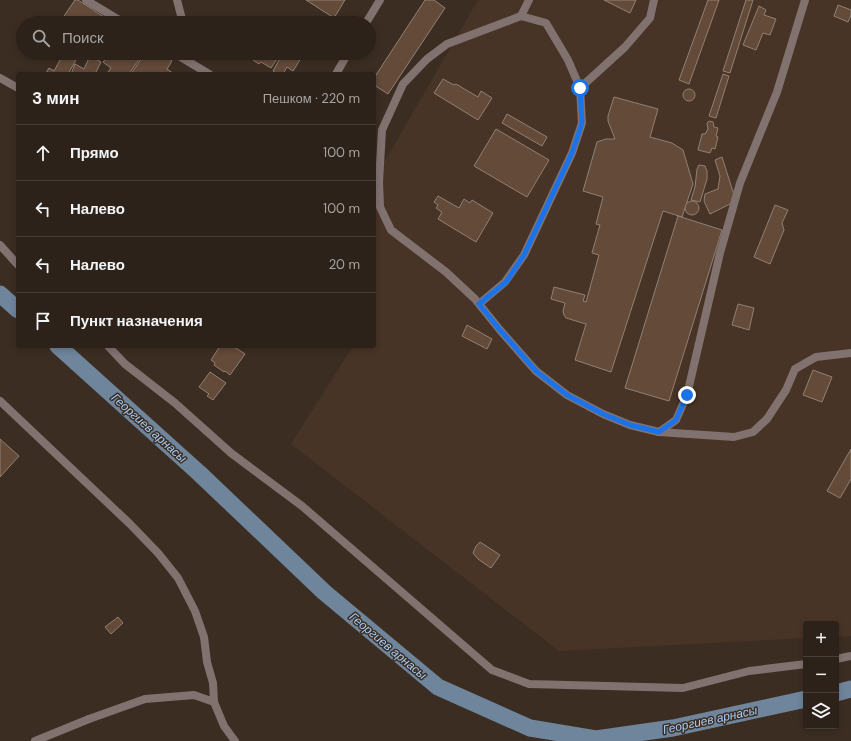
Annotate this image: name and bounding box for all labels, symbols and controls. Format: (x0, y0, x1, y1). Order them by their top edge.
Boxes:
search box (16, 16, 376, 60)
icon: search (30, 27, 52, 49)
text: Поиск (62, 28, 104, 48)
route start (571, 79, 589, 97)
text: 3 мин (32, 87, 80, 109)
text: Пешком · 220 m (263, 90, 360, 107)
icon: ahead (32, 142, 54, 164)
text: Прямо (70, 143, 119, 163)
text: 100 m (323, 144, 360, 161)
icon: left (32, 198, 54, 220)
text: Налево (70, 199, 125, 219)
text: 100 m (323, 200, 360, 217)
icon: left (32, 254, 54, 276)
text: Налево (70, 255, 125, 275)
text: 20 m (329, 256, 360, 273)
icon: arrive (32, 310, 54, 332)
text: Пункт назначения (70, 311, 203, 331)
route end (678, 386, 696, 404)
water label: Георгиев арнасы (108, 390, 190, 466)
water label: Георгиев арнасы (346, 609, 430, 683)
map controls (803, 621, 839, 729)
button: + (803, 621, 839, 657)
button: − (803, 657, 839, 693)
button: layers (803, 693, 839, 729)
water label: Георгиев арнасы (661, 702, 759, 738)

